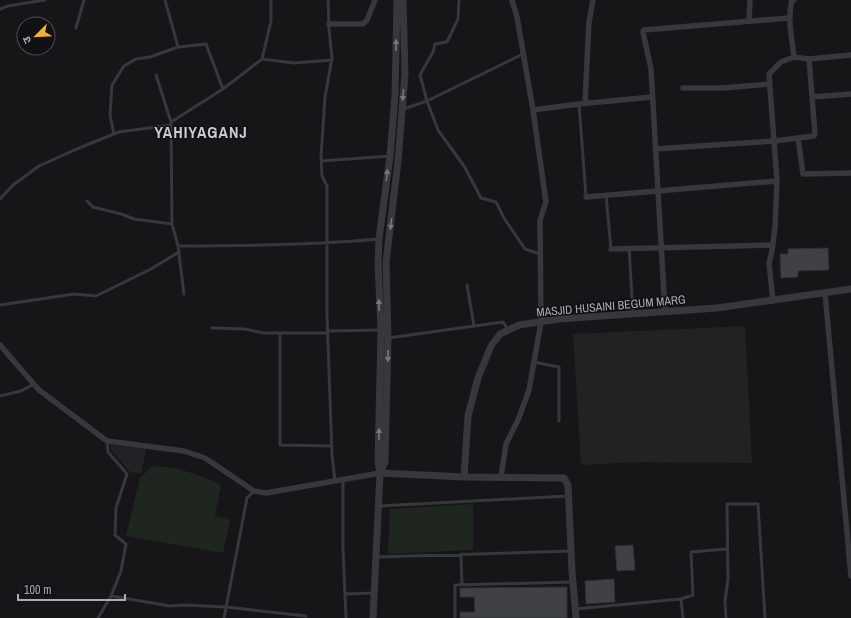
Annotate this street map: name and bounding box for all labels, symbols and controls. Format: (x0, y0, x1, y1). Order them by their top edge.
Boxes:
north arrow (16, 16, 56, 56)
text: उ (19, 34, 35, 46)
one-way arrow (392, 39, 399, 51)
one-way arrow (400, 89, 407, 101)
district label: YAHIYAGANJ (154, 121, 248, 143)
one-way arrow (384, 169, 390, 181)
one-way arrow (387, 218, 394, 230)
street label: MASJID HUSAINI BEGUM MARG (536, 292, 686, 320)
one-way arrow (376, 299, 383, 311)
one-way arrow (385, 350, 391, 363)
one-way arrow (376, 427, 382, 440)
scale bar (18, 576, 125, 602)
text: 100 m (24, 582, 51, 598)

